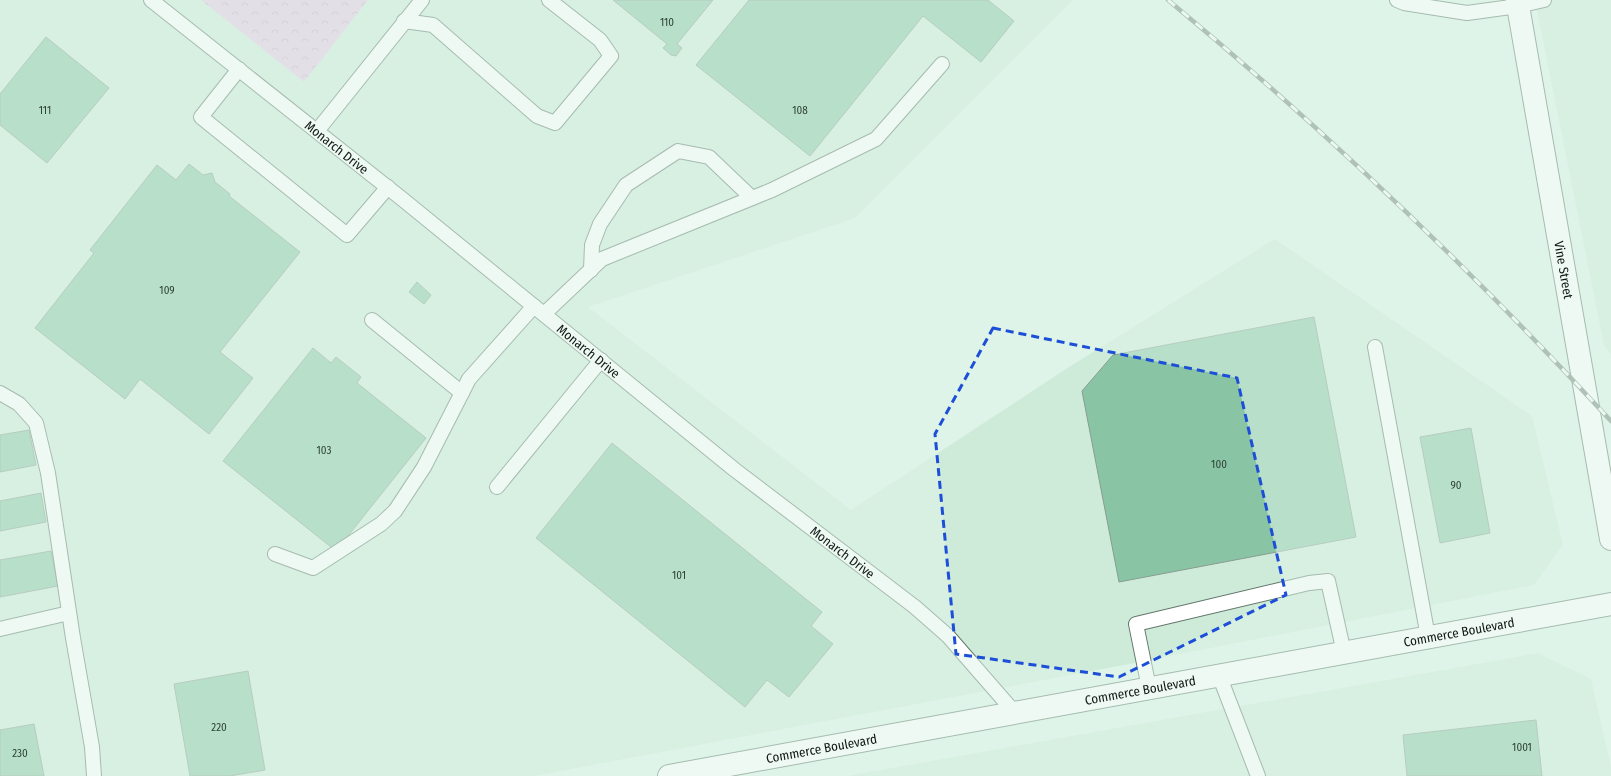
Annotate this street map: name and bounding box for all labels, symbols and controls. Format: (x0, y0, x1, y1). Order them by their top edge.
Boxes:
house number: 110 (660, 16, 674, 29)
house number: 111 (39, 104, 51, 117)
house number: 108 (792, 104, 808, 117)
street label: Monarch Drive (302, 117, 371, 177)
street label: Vine Street (1552, 240, 1577, 301)
house number: 109 (159, 284, 175, 297)
street label: Monarch Drive (554, 321, 623, 381)
house number: 103 (317, 444, 331, 457)
house number: 100 (1211, 458, 1227, 471)
house number: 90 (1450, 479, 1462, 492)
street label: Monarch Drive (808, 523, 878, 581)
house number: 101 (672, 569, 686, 582)
street label: Commerce Boulevard (1402, 614, 1516, 649)
street label: Commerce Boulevard (1084, 672, 1197, 707)
house number: 220 (211, 721, 227, 734)
street label: Commerce Boulevard (765, 731, 878, 766)
house number: 1001 (1512, 741, 1532, 754)
house number: 230 (12, 747, 28, 760)

